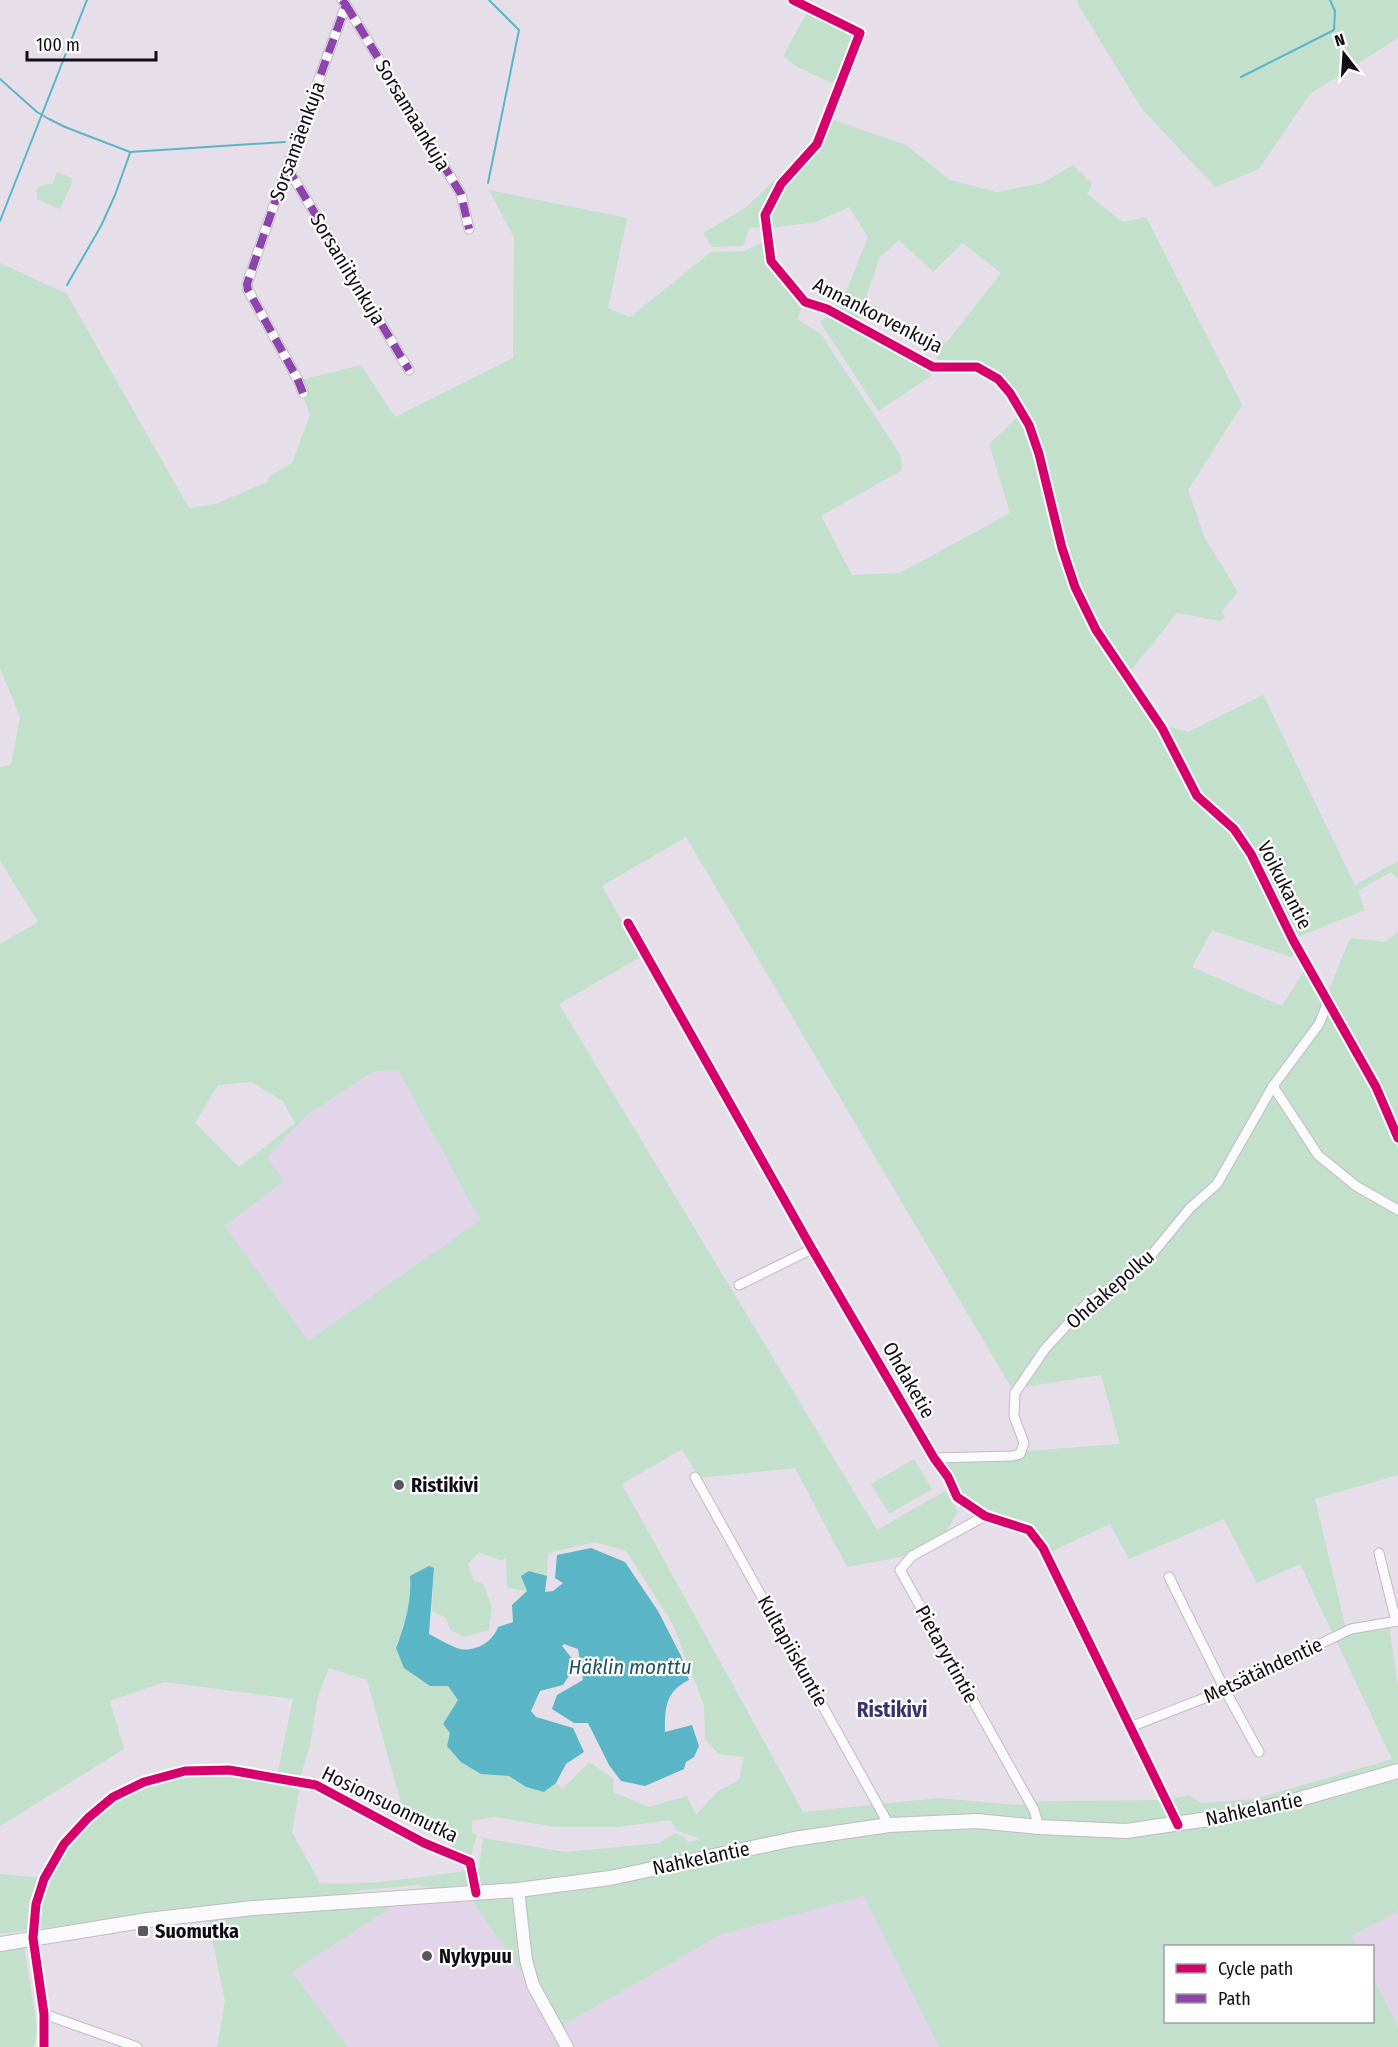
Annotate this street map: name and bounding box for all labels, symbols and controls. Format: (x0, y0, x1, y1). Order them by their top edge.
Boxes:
scale bar (27, 24, 156, 62)
north arrow (1314, 24, 1374, 84)
text: N (1332, 30, 1347, 51)
text: 100 m (36, 34, 80, 56)
street label: Sorsamaankuja (370, 55, 456, 175)
street label: Sorsamäenkuja (264, 78, 330, 204)
street label: Sorsaniitynkuja (305, 209, 391, 329)
street label: Annankorvenkuja (809, 272, 947, 358)
street label: Voikukantie (1253, 837, 1317, 933)
street label: Ohdakepolku (1061, 1244, 1159, 1334)
street label: Ohdaketie (878, 1338, 940, 1422)
place label: Ristikivi (411, 1473, 478, 1497)
marker: Ristikivi (392, 1478, 406, 1492)
street label: Kultapiiskuntie (753, 1591, 833, 1711)
street label: Pietaryrtintie (910, 1601, 984, 1707)
street label: Metsätähdentie (1200, 1632, 1326, 1708)
water label: Häklin monttu (568, 1654, 692, 1680)
district label: Ristikivi (857, 1697, 927, 1723)
street label: Hosionsuonmutka (318, 1761, 462, 1847)
street label: Nahkelantie (1203, 1787, 1305, 1831)
street label: Nahkelantie (650, 1836, 752, 1880)
place label: Suomutka (155, 1919, 239, 1943)
marker: Suomutka (136, 1924, 150, 1938)
place label: Nykypuu (439, 1944, 512, 1968)
legend (1164, 1945, 1374, 2023)
marker: Nykypuu (420, 1949, 434, 1963)
text: Cycle path (1218, 1958, 1293, 1980)
text: Path (1218, 1988, 1251, 2010)

